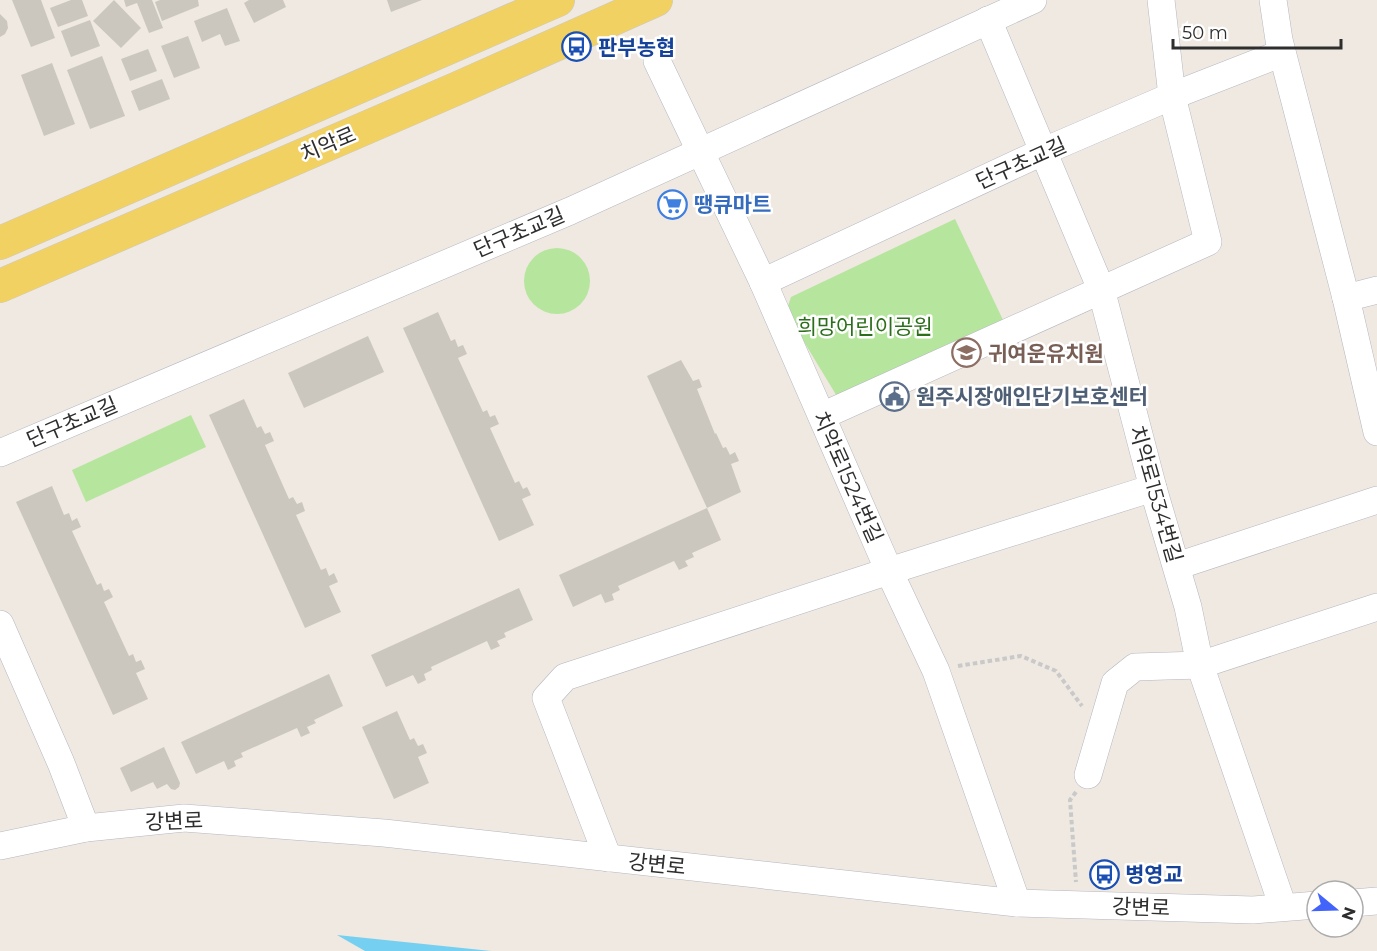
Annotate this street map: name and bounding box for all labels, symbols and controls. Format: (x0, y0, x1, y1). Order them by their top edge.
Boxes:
scale bar (1173, 12, 1341, 50)
text: 50 m (1182, 22, 1228, 44)
bus stop icon: 판부농협 (561, 31, 593, 63)
place label: 판부농협 (598, 35, 675, 60)
street label: 치악로 (296, 121, 360, 167)
street label: 단구초교길 (972, 132, 1070, 194)
supermarket icon: 땡큐마트 (657, 188, 689, 220)
place label: 땡큐마트 (694, 192, 771, 217)
street label: 단구초교길 (470, 202, 568, 262)
park label: 희망어린이공원 (797, 314, 933, 339)
school or university icon: 귀여운유치원 (951, 337, 983, 369)
place label: 귀여운유치원 (988, 341, 1104, 366)
public building icon: 원주시장애인단기보호센터 (879, 380, 911, 412)
place label: 원주시장애인단기보호센터 (916, 384, 1148, 409)
street label: 단구초교길 (23, 392, 121, 452)
street label: 치악로1524번길 (808, 407, 888, 547)
street label: 치악로1534번길 (1124, 422, 1188, 566)
street label: 강변로 (145, 807, 203, 835)
street label: 강변로 (627, 849, 687, 879)
bus stop icon: 병영교 (1088, 858, 1120, 890)
place label: 병영교 (1125, 862, 1183, 887)
north arrow (1305, 879, 1365, 939)
street label: 강변로 (1112, 893, 1170, 921)
text: N (1338, 905, 1360, 923)

